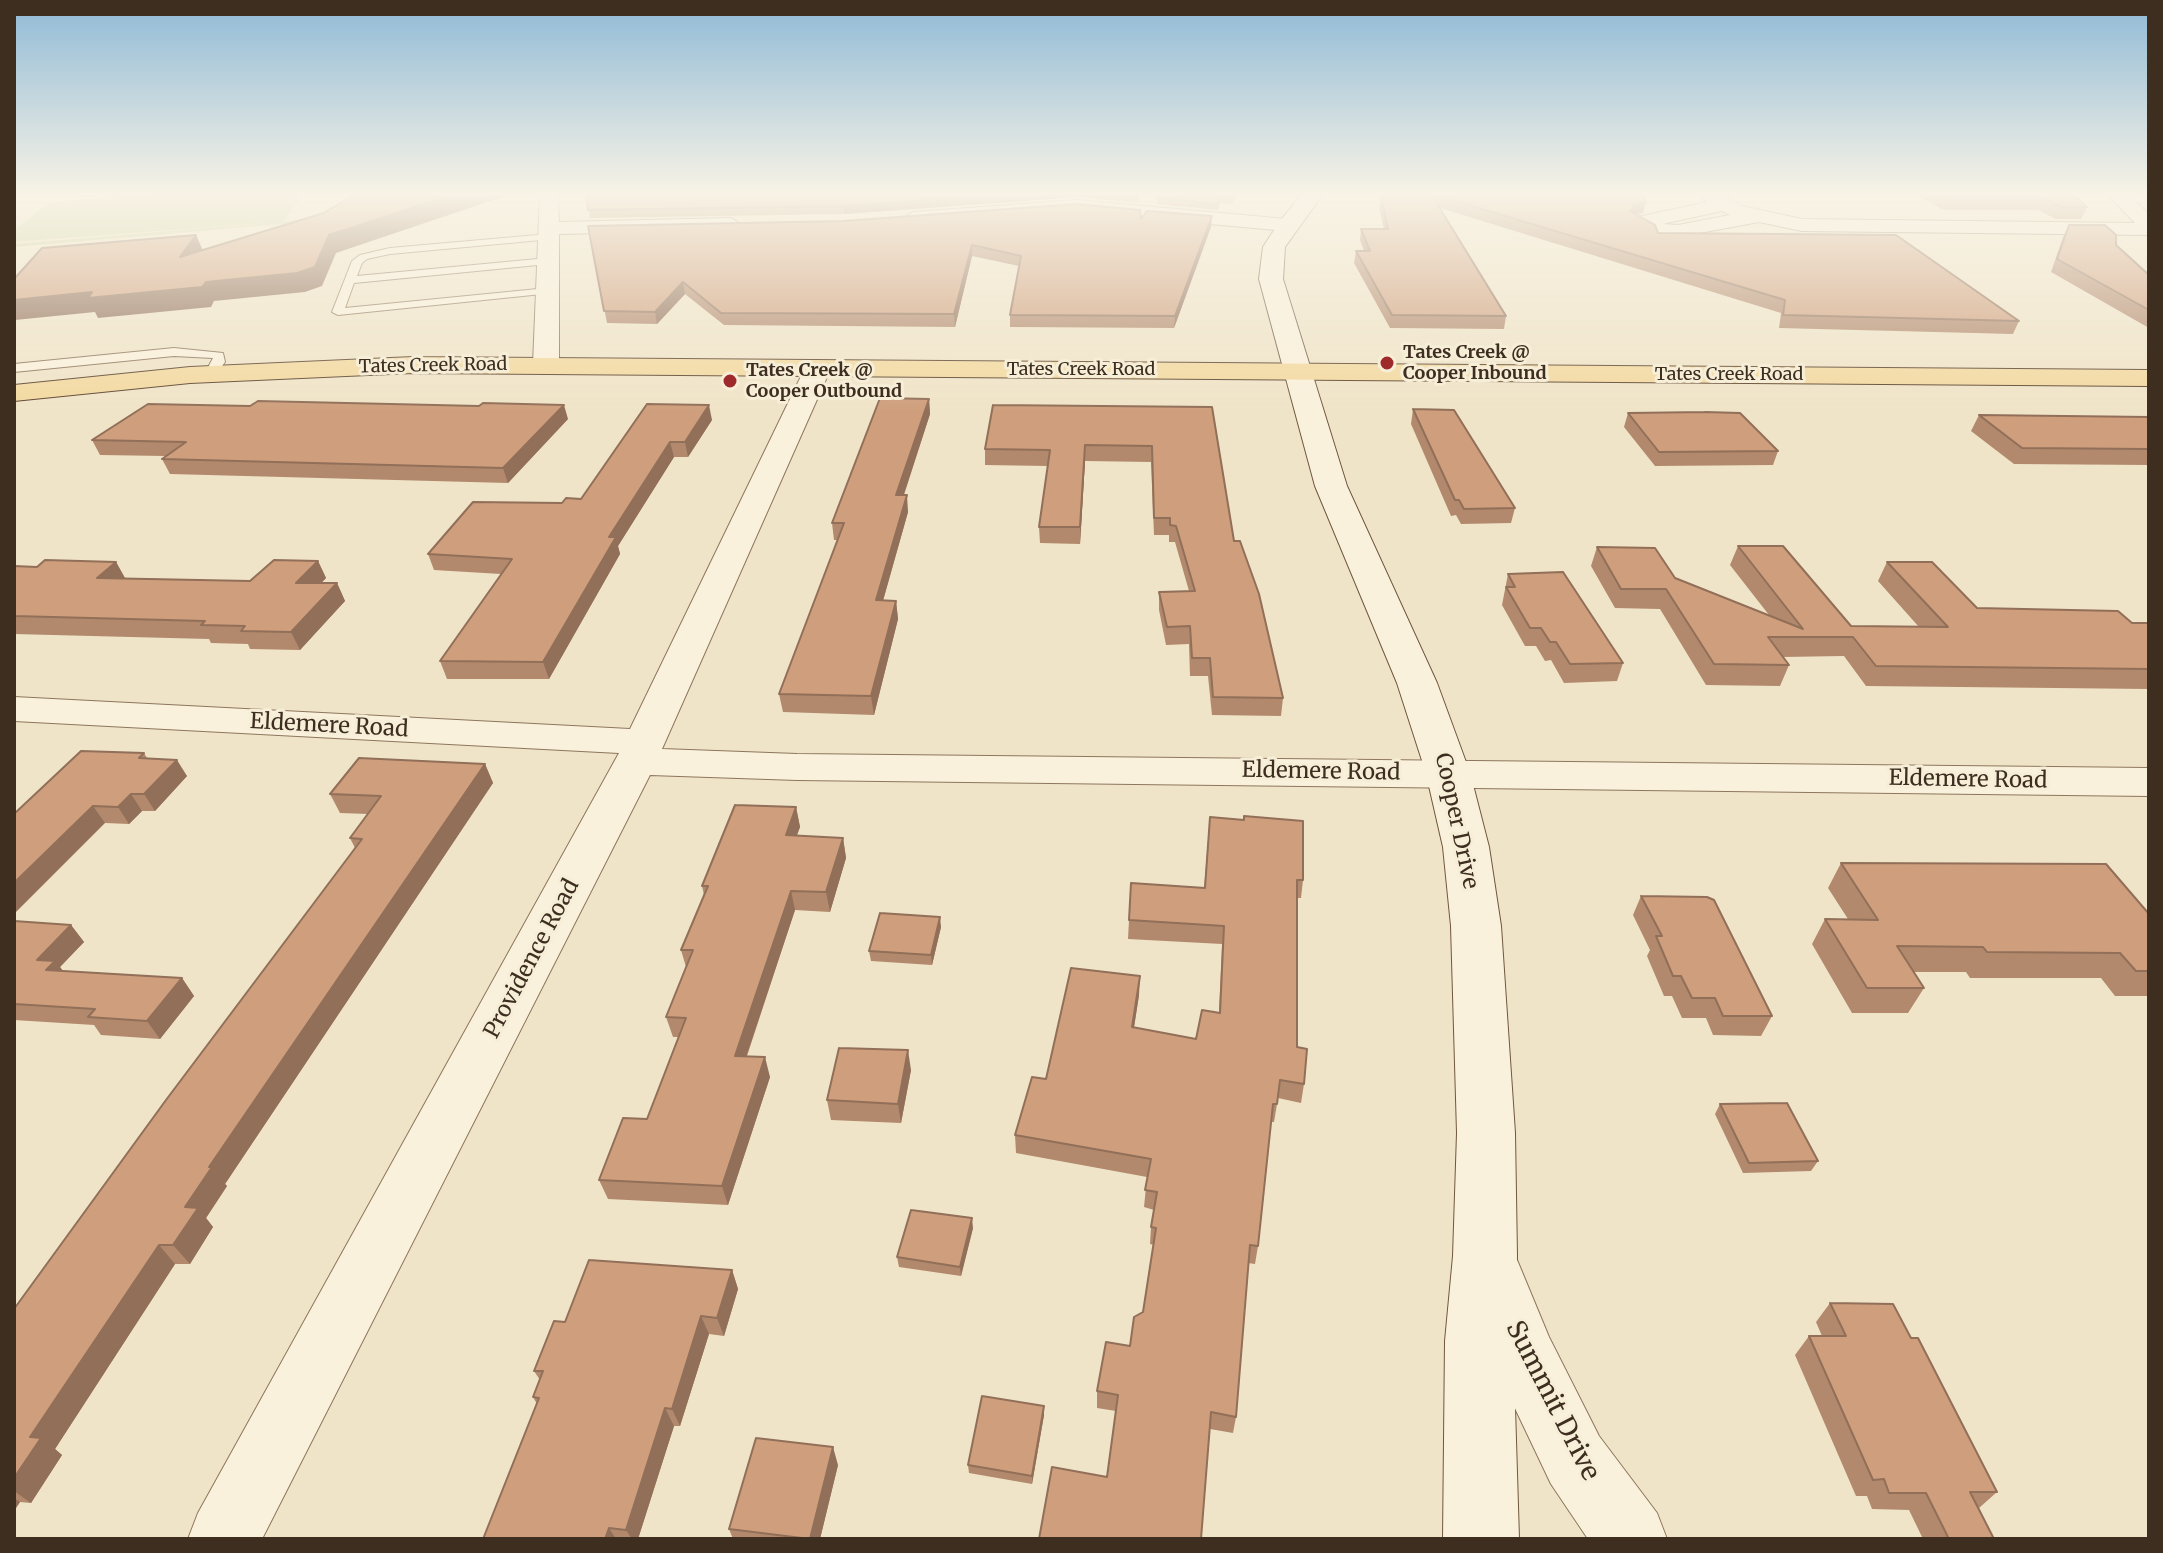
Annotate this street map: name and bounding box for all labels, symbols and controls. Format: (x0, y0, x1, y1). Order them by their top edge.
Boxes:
place label: Tates Creek @ Cooper Inbound (1403, 342, 1547, 384)
street label: Tates Creek Road (358, 354, 508, 378)
marker: Tates Creek @ Cooper Inbound (1378, 354, 1396, 372)
street label: Tates Creek Road (1007, 359, 1155, 381)
place label: Tates Creek @ Cooper Outbound (746, 360, 902, 402)
street label: Tates Creek Road (1655, 364, 1803, 386)
marker: Tates Creek @ Cooper Outbound (721, 372, 739, 390)
street label: Eldemere Road (249, 709, 409, 743)
street label: Cooper Drive (1429, 751, 1483, 891)
street label: Eldemere Road (1241, 757, 1401, 787)
street label: Eldemere Road (1888, 765, 2048, 795)
street label: Providence Road (479, 875, 585, 1043)
street label: Summit Drive (1498, 1316, 1606, 1486)

